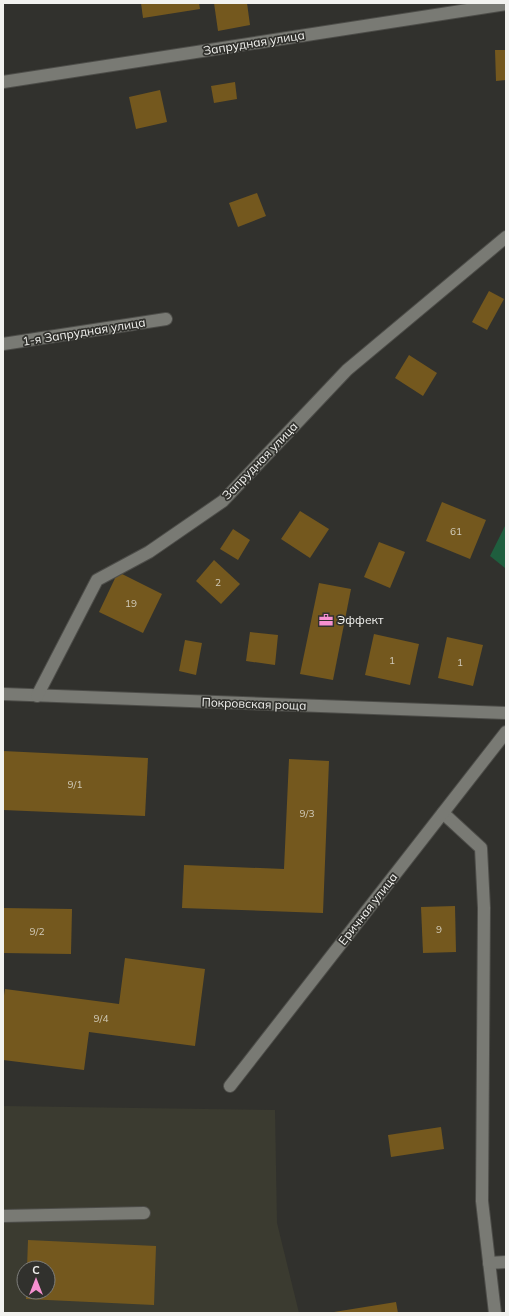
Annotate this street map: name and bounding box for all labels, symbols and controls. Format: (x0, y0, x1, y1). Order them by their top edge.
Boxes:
street label: Запрудная улица (202, 27, 306, 58)
street label: 1-я Запрудная улица (21, 314, 147, 349)
street label: Запрудная улица (219, 419, 301, 503)
house number: 61 (450, 525, 462, 538)
house number: 2 (215, 576, 221, 589)
house number: 19 (125, 597, 137, 610)
office icon: Эффект (318, 612, 334, 628)
place label: Эффект (337, 612, 384, 627)
house number: 1 (389, 654, 395, 667)
house number: 1 (457, 656, 463, 669)
street label: Покровская роща (201, 694, 307, 713)
house number: 9/1 (68, 778, 82, 791)
house number: 9/3 (300, 807, 314, 820)
street label: Еричная улица (335, 870, 400, 948)
house number: 9 (436, 923, 442, 936)
house number: 9/2 (30, 925, 44, 938)
house number: 9/4 (94, 1012, 108, 1025)
north arrow (16, 1260, 56, 1300)
text: С (32, 1263, 40, 1277)

